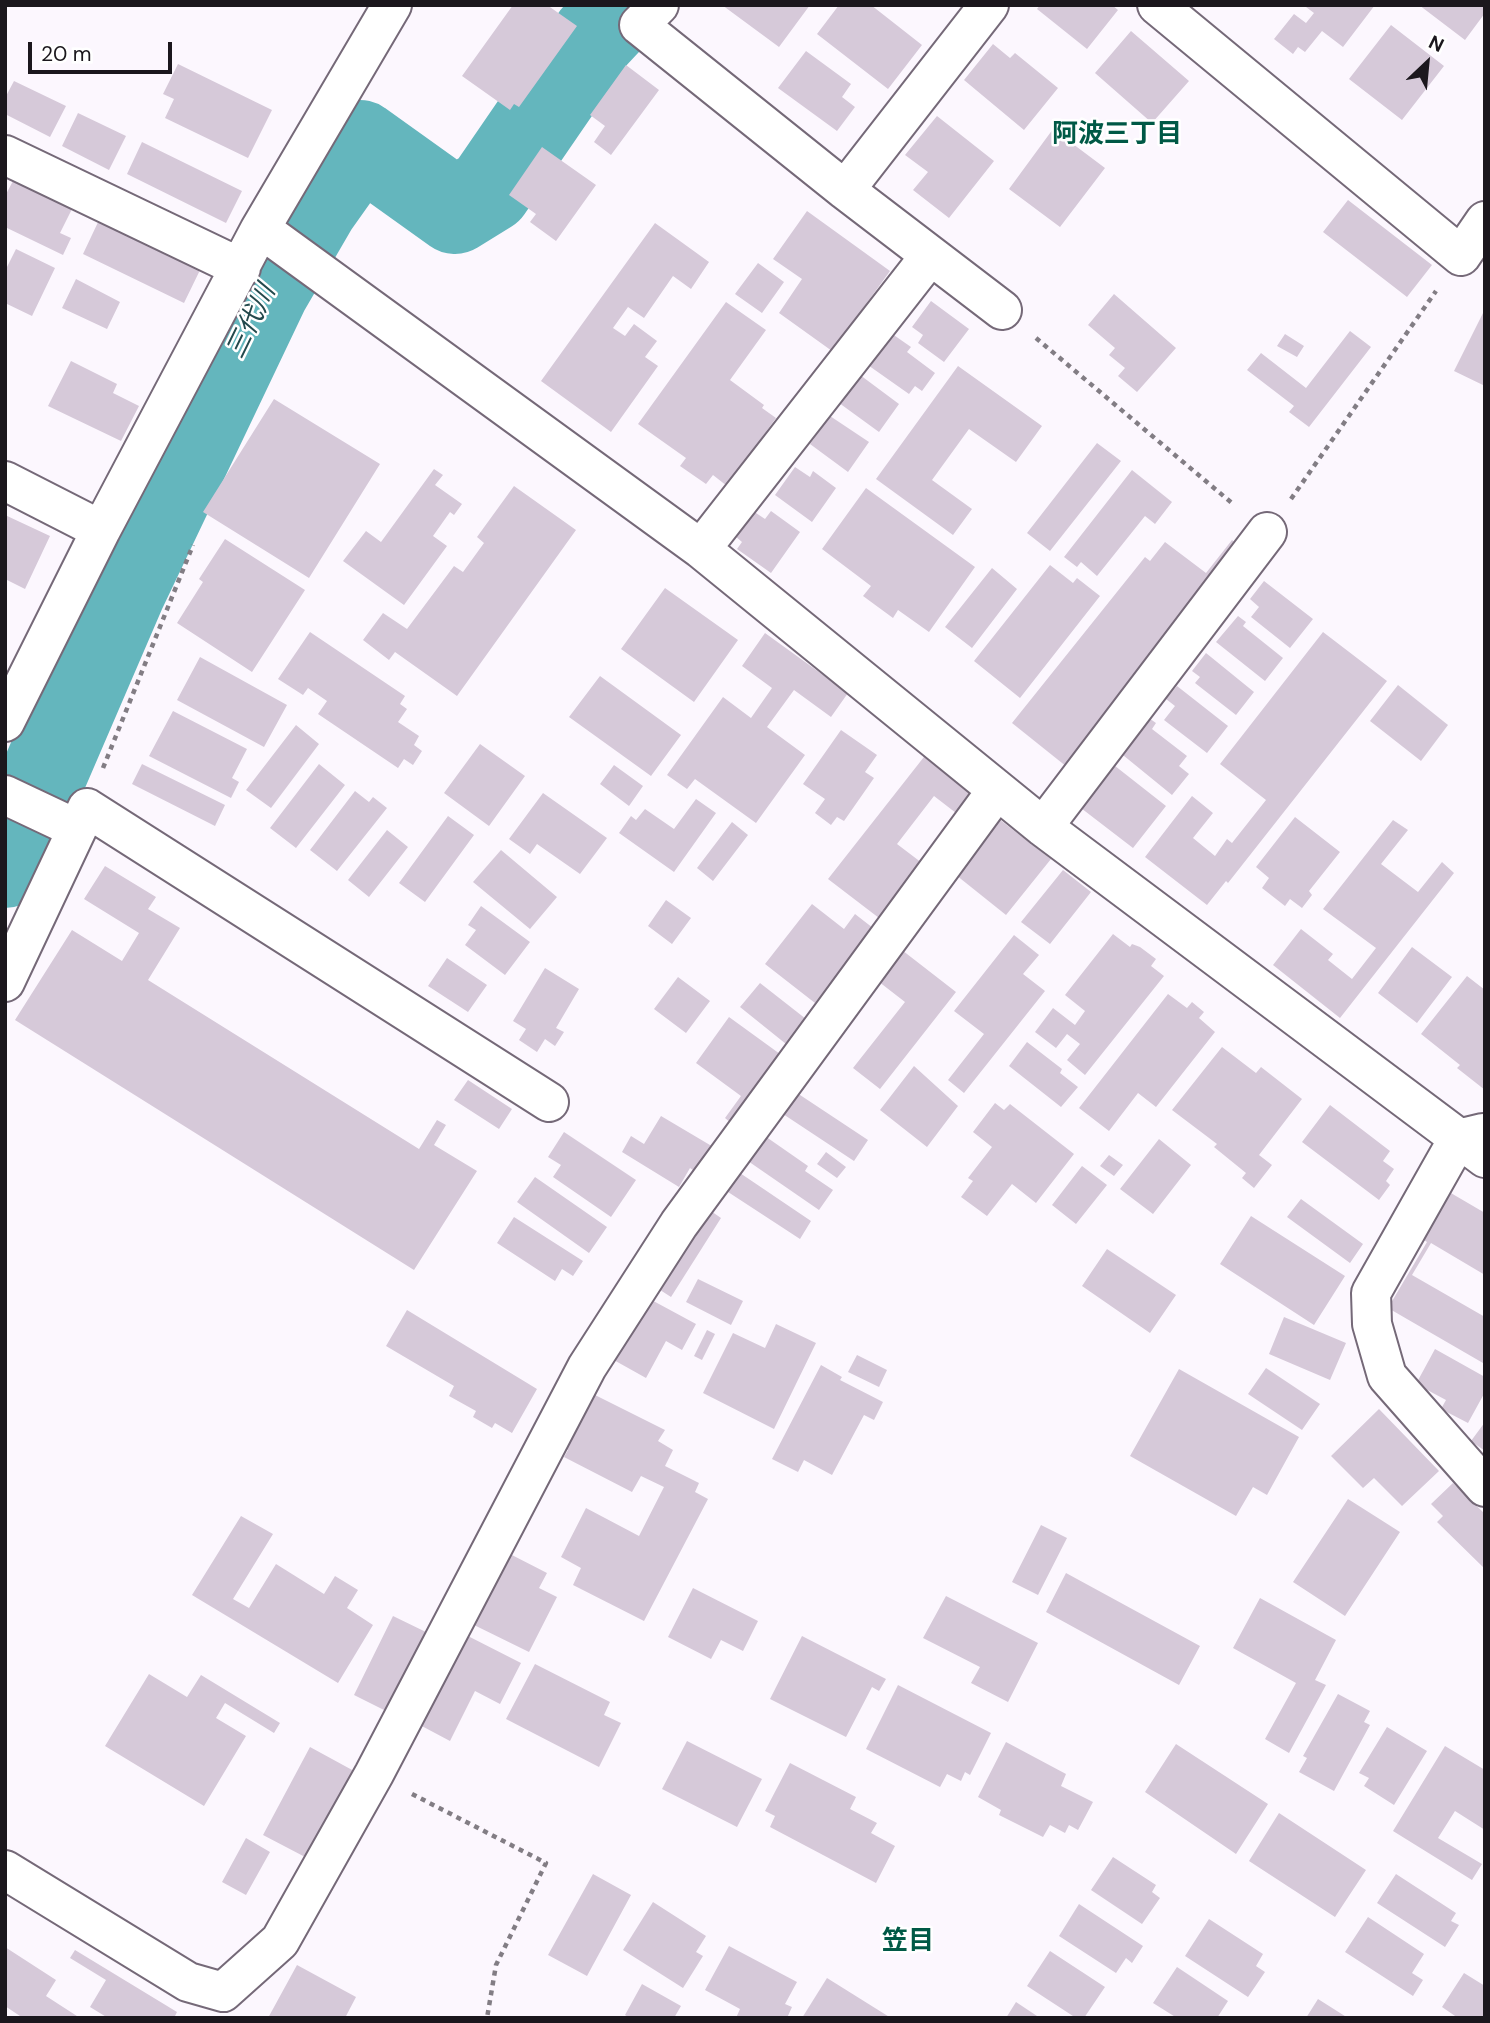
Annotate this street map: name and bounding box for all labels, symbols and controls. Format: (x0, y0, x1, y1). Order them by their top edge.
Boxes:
scale bar (32, 28, 175, 72)
north arrow (1392, 28, 1462, 98)
text: N (1425, 29, 1448, 58)
text: 20 m (41, 40, 92, 68)
district label: 阿波三丁目 (1052, 119, 1182, 151)
water label: 三代川 (221, 280, 283, 364)
district label: 笠目 (882, 1926, 934, 1958)

